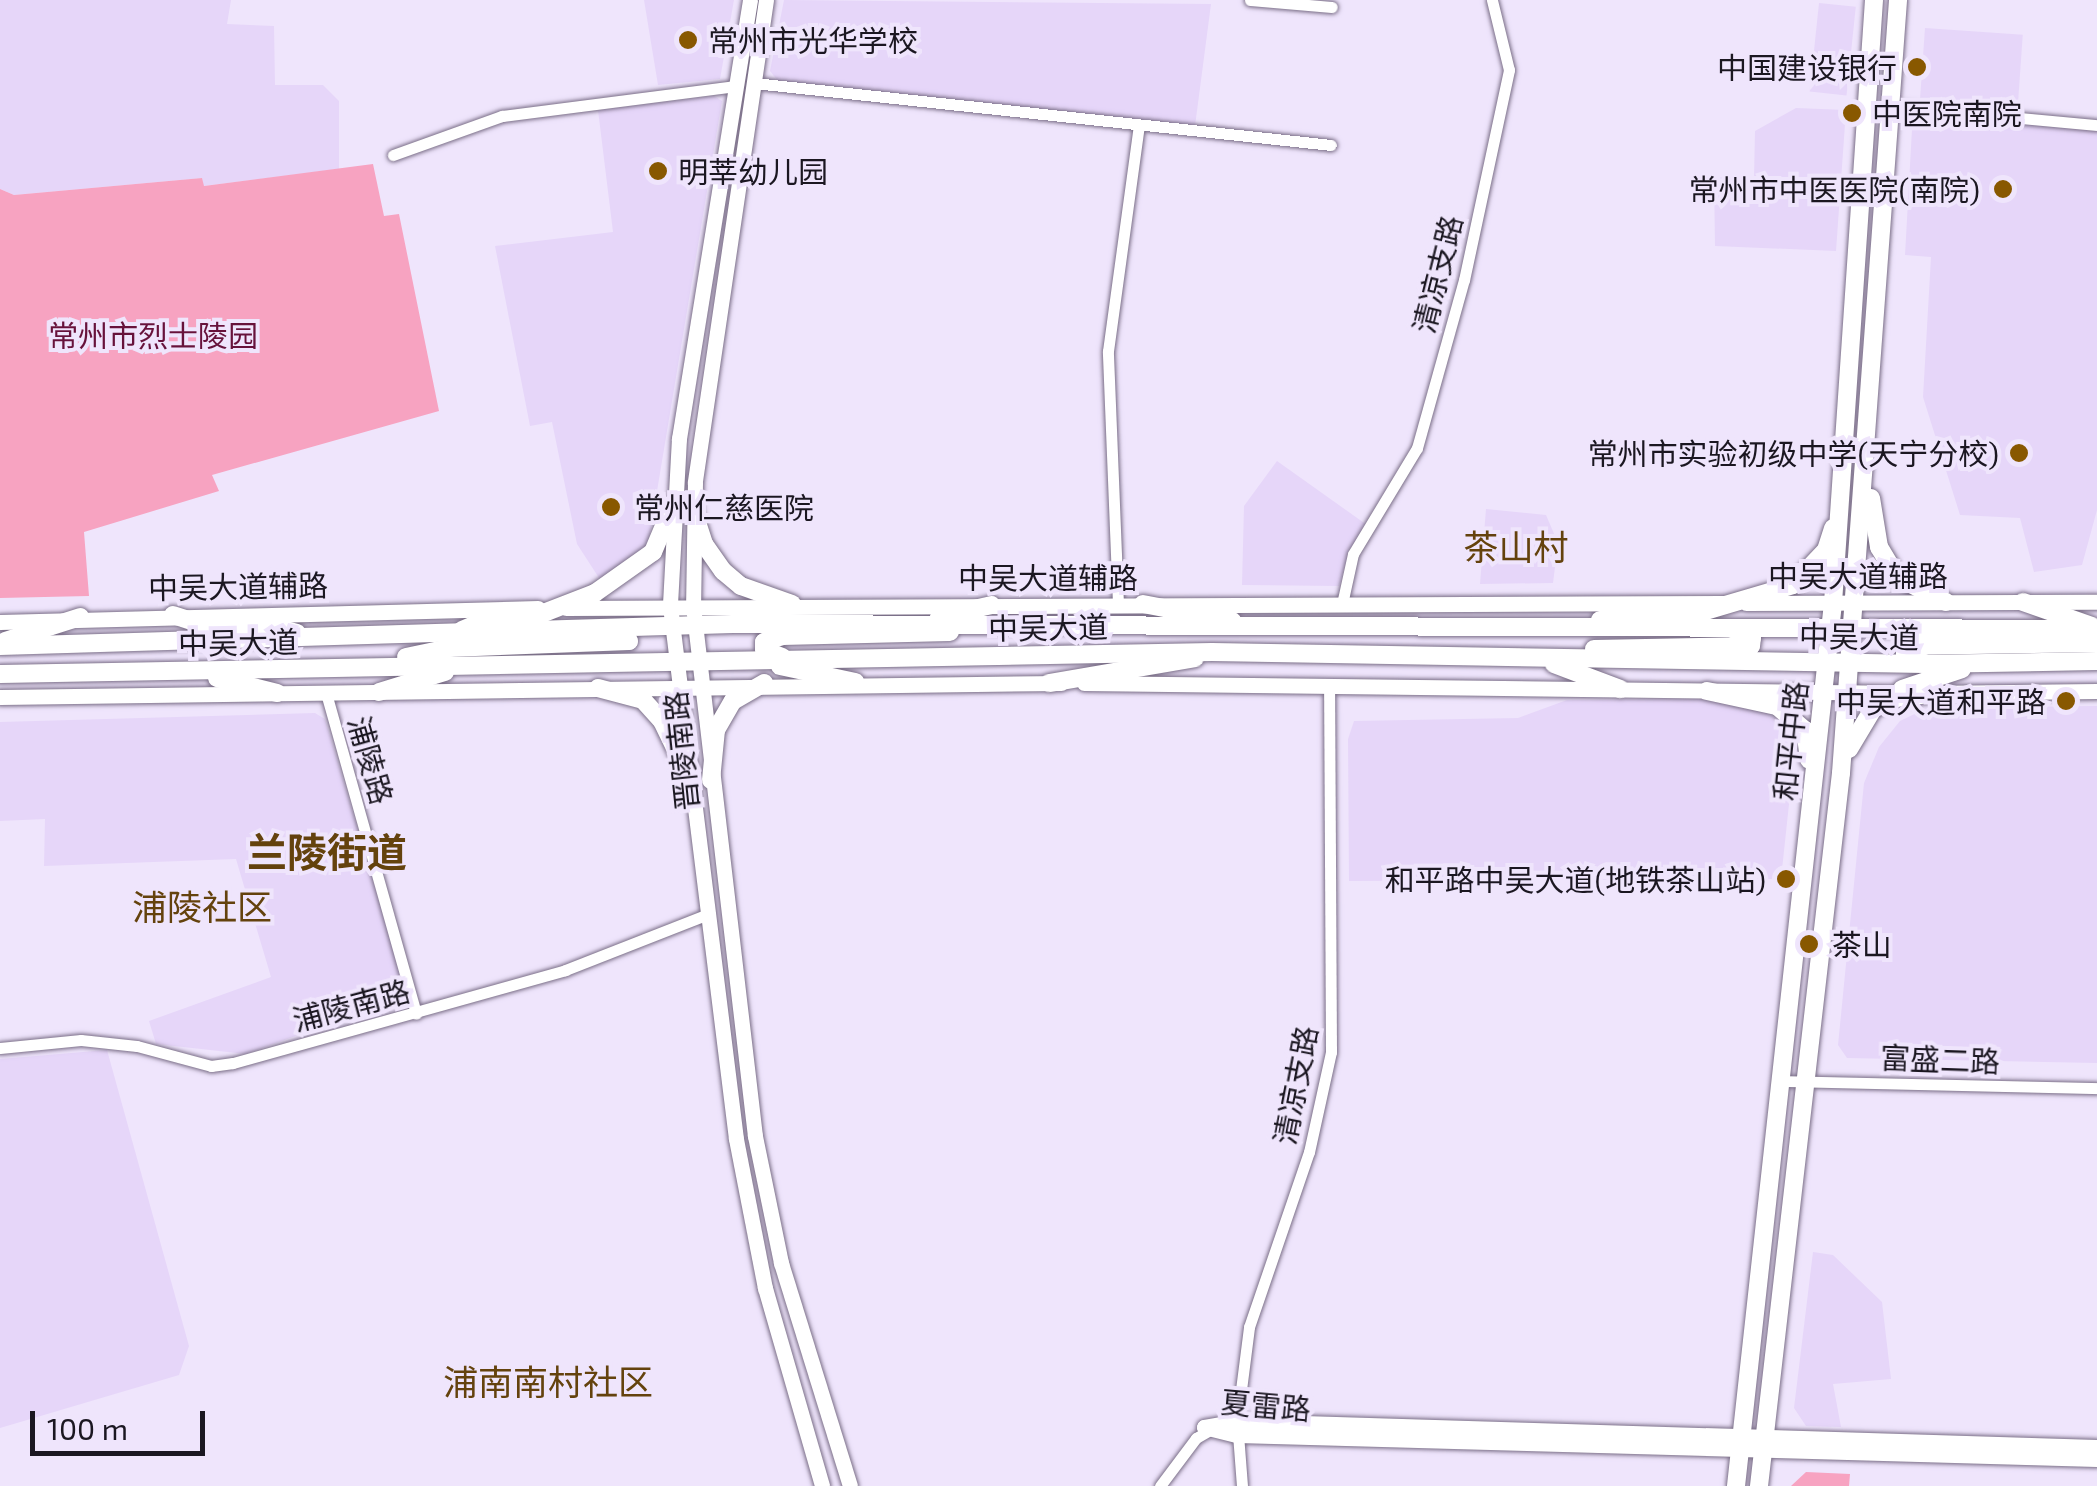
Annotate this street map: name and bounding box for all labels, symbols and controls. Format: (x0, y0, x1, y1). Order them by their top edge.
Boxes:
place label: 常州市光华学校 (708, 22, 918, 58)
marker: 常州市光华学校 (677, 29, 699, 51)
place label: 中国建设银行 (1717, 49, 1897, 85)
marker: 中国建设银行 (1906, 56, 1928, 78)
place label: 中医院南院 (1872, 95, 2022, 131)
marker: 中医院南院 (1841, 102, 1863, 124)
place label: 明莘幼儿园 (678, 153, 828, 189)
marker: 明莘幼儿园 (647, 160, 669, 182)
place label: 常州市中医医院(南院) (1688, 171, 1980, 207)
marker: 常州市中医医院(南院) (1990, 176, 2016, 202)
street label: 清凉支路 (1405, 211, 1469, 337)
park label: 常州市烈士陵园 (48, 317, 258, 353)
place label: 常州市实验初级中学(天宁分校) (1587, 435, 1999, 471)
marker: 常州市实验初级中学(天宁分校) (2008, 442, 2030, 464)
place label: 常州仁慈医院 (634, 489, 814, 525)
marker: 常州仁慈医院 (598, 494, 624, 520)
district label: 茶山村 (1464, 525, 1568, 567)
street label: 中吴大道辅路 (1768, 557, 1948, 593)
street label: 中吴大道辅路 (958, 559, 1138, 595)
street label: 中吴大道辅路 (148, 566, 328, 606)
street label: 中吴大道 (988, 608, 1108, 646)
street label: 中吴大道 (1799, 617, 1919, 655)
street label: 中吴大道 (178, 623, 298, 661)
street label: 和平中路 (1766, 679, 1814, 803)
place label: 中吴大道和平路 (1836, 683, 2046, 719)
street label: 晋陵南路 (657, 689, 705, 813)
marker: 中吴大道和平路 (2055, 690, 2077, 712)
street label: 浦陵路 (341, 712, 401, 808)
district label: 兰陵街道 (247, 827, 407, 875)
place label: 和平路中吴大道(地铁茶山站) (1384, 861, 1766, 897)
marker: 和平路中吴大道(地铁茶山站) (1775, 868, 1797, 890)
district label: 浦陵社区 (132, 885, 272, 927)
place label: 茶山 (1832, 926, 1892, 962)
marker: 茶山 (1796, 931, 1822, 957)
street label: 浦陵南路 (288, 972, 414, 1038)
street label: 清凉支路 (1266, 1023, 1324, 1147)
street label: 富盛二路 (1879, 1039, 2001, 1079)
district label: 浦南南村社区 (443, 1360, 653, 1402)
street label: 夏雷路 (1220, 1383, 1312, 1427)
scale bar (35, 1391, 210, 1453)
text: 100 m (47, 1410, 128, 1446)

